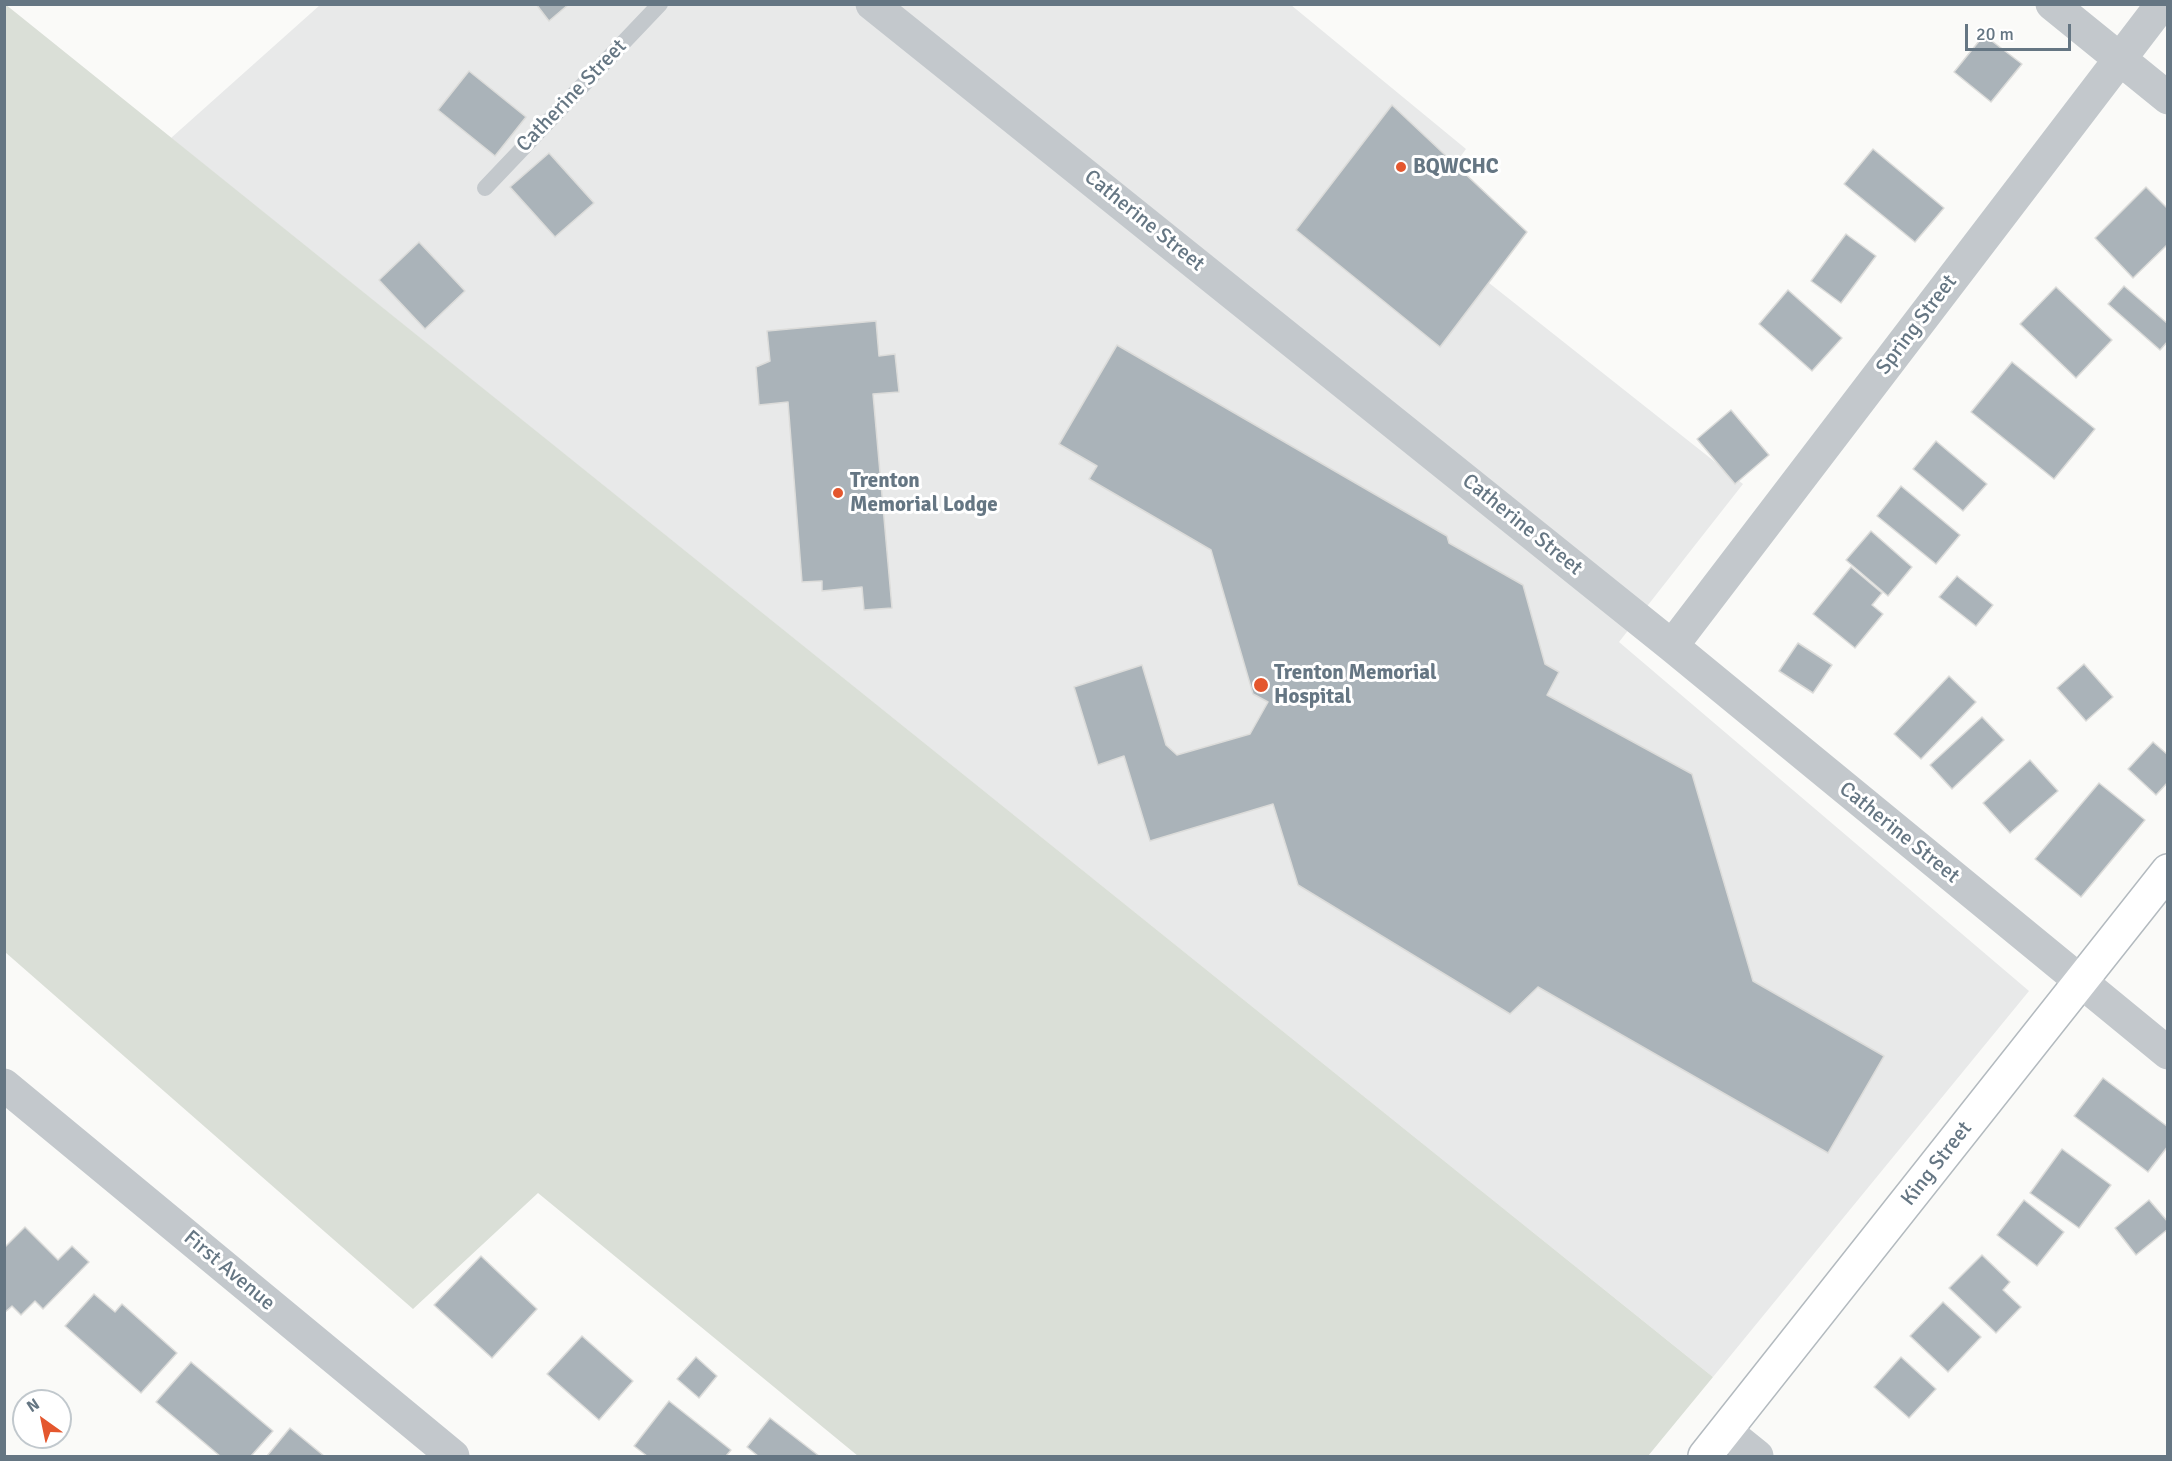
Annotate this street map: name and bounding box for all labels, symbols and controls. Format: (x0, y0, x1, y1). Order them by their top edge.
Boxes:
scale bar (1968, 12, 2074, 50)
text: 20 m (1976, 23, 2014, 45)
street label: Catherine Street (512, 34, 632, 158)
place label: BQWCHC (1413, 154, 1499, 180)
marker: BQWCHC (1394, 160, 1408, 174)
street label: Catherine Street (1079, 165, 1209, 277)
street label: Spring Street (1871, 270, 1963, 380)
place label: Trenton Memorial Lodge (850, 468, 998, 518)
street label: Catherine Street (1457, 469, 1587, 581)
marker: Trenton Memorial Lodge (831, 486, 845, 500)
place label: Trenton Memorial Hospital (1274, 660, 1437, 710)
marker: Trenton Memorial Hospital (1252, 676, 1270, 694)
street label: Catherine Street (1834, 777, 1964, 889)
street label: King Street (1896, 1117, 1978, 1211)
street label: First Avenue (178, 1226, 280, 1316)
north arrow (12, 1389, 72, 1449)
text: N (23, 1394, 43, 1417)

